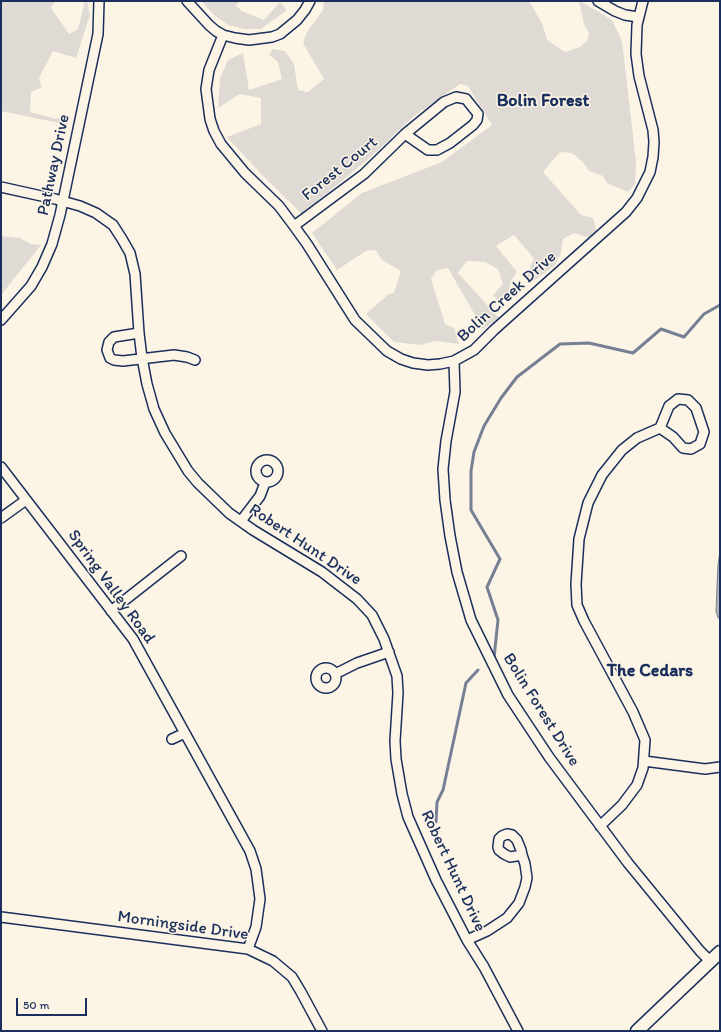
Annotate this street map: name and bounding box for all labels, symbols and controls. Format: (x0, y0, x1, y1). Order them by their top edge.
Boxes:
district label: Bolin Forest (497, 90, 589, 112)
street label: Pathway Drive (33, 112, 75, 218)
street label: Forest Court (298, 132, 382, 206)
street label: Bolin Creek Drive (453, 247, 561, 347)
street label: Robert Hunt Drive (245, 500, 365, 590)
street label: Spring Valley Road (63, 526, 159, 648)
street label: Bolin Forest Drive (498, 650, 584, 770)
district label: The Cedars (607, 660, 693, 682)
street label: Robert Hunt Drive (416, 807, 490, 935)
street label: Morningside Drive (116, 907, 250, 945)
scale bar (18, 990, 89, 1016)
text: 50 m (23, 998, 49, 1012)

